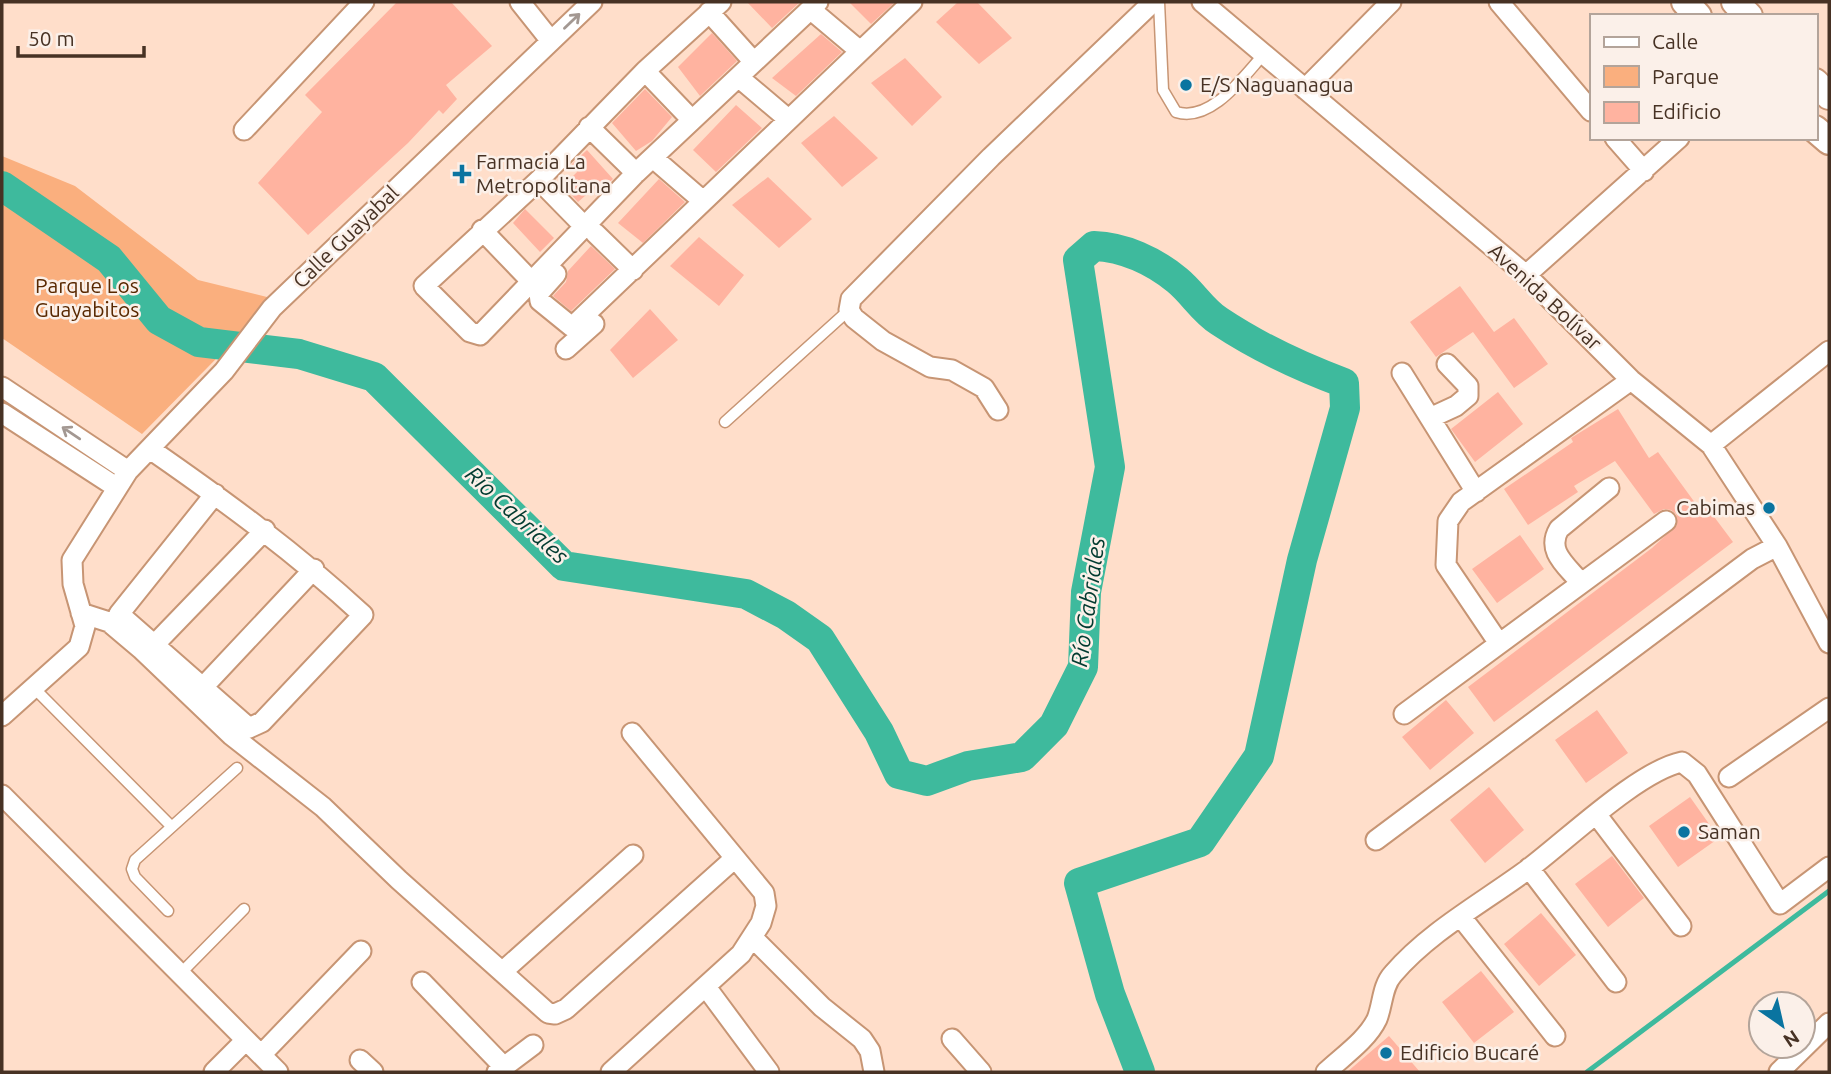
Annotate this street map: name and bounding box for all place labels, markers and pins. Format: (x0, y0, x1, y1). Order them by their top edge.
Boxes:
place label: E/S Naguanagua (1200, 72, 1354, 96)
marker: E/S Naguanagua (1178, 77, 1194, 93)
place label: Farmacia La Metropolitana (476, 149, 611, 197)
marker: Farmacia La Metropolitana (454, 166, 470, 182)
place label: Cabimas (1676, 495, 1755, 519)
marker: Cabimas (1761, 500, 1777, 516)
place label: Saman (1698, 819, 1761, 843)
marker: Saman (1676, 824, 1692, 840)
place label: Edificio Bucaré (1400, 1040, 1539, 1064)
marker: Edificio Bucaré (1378, 1045, 1394, 1061)

